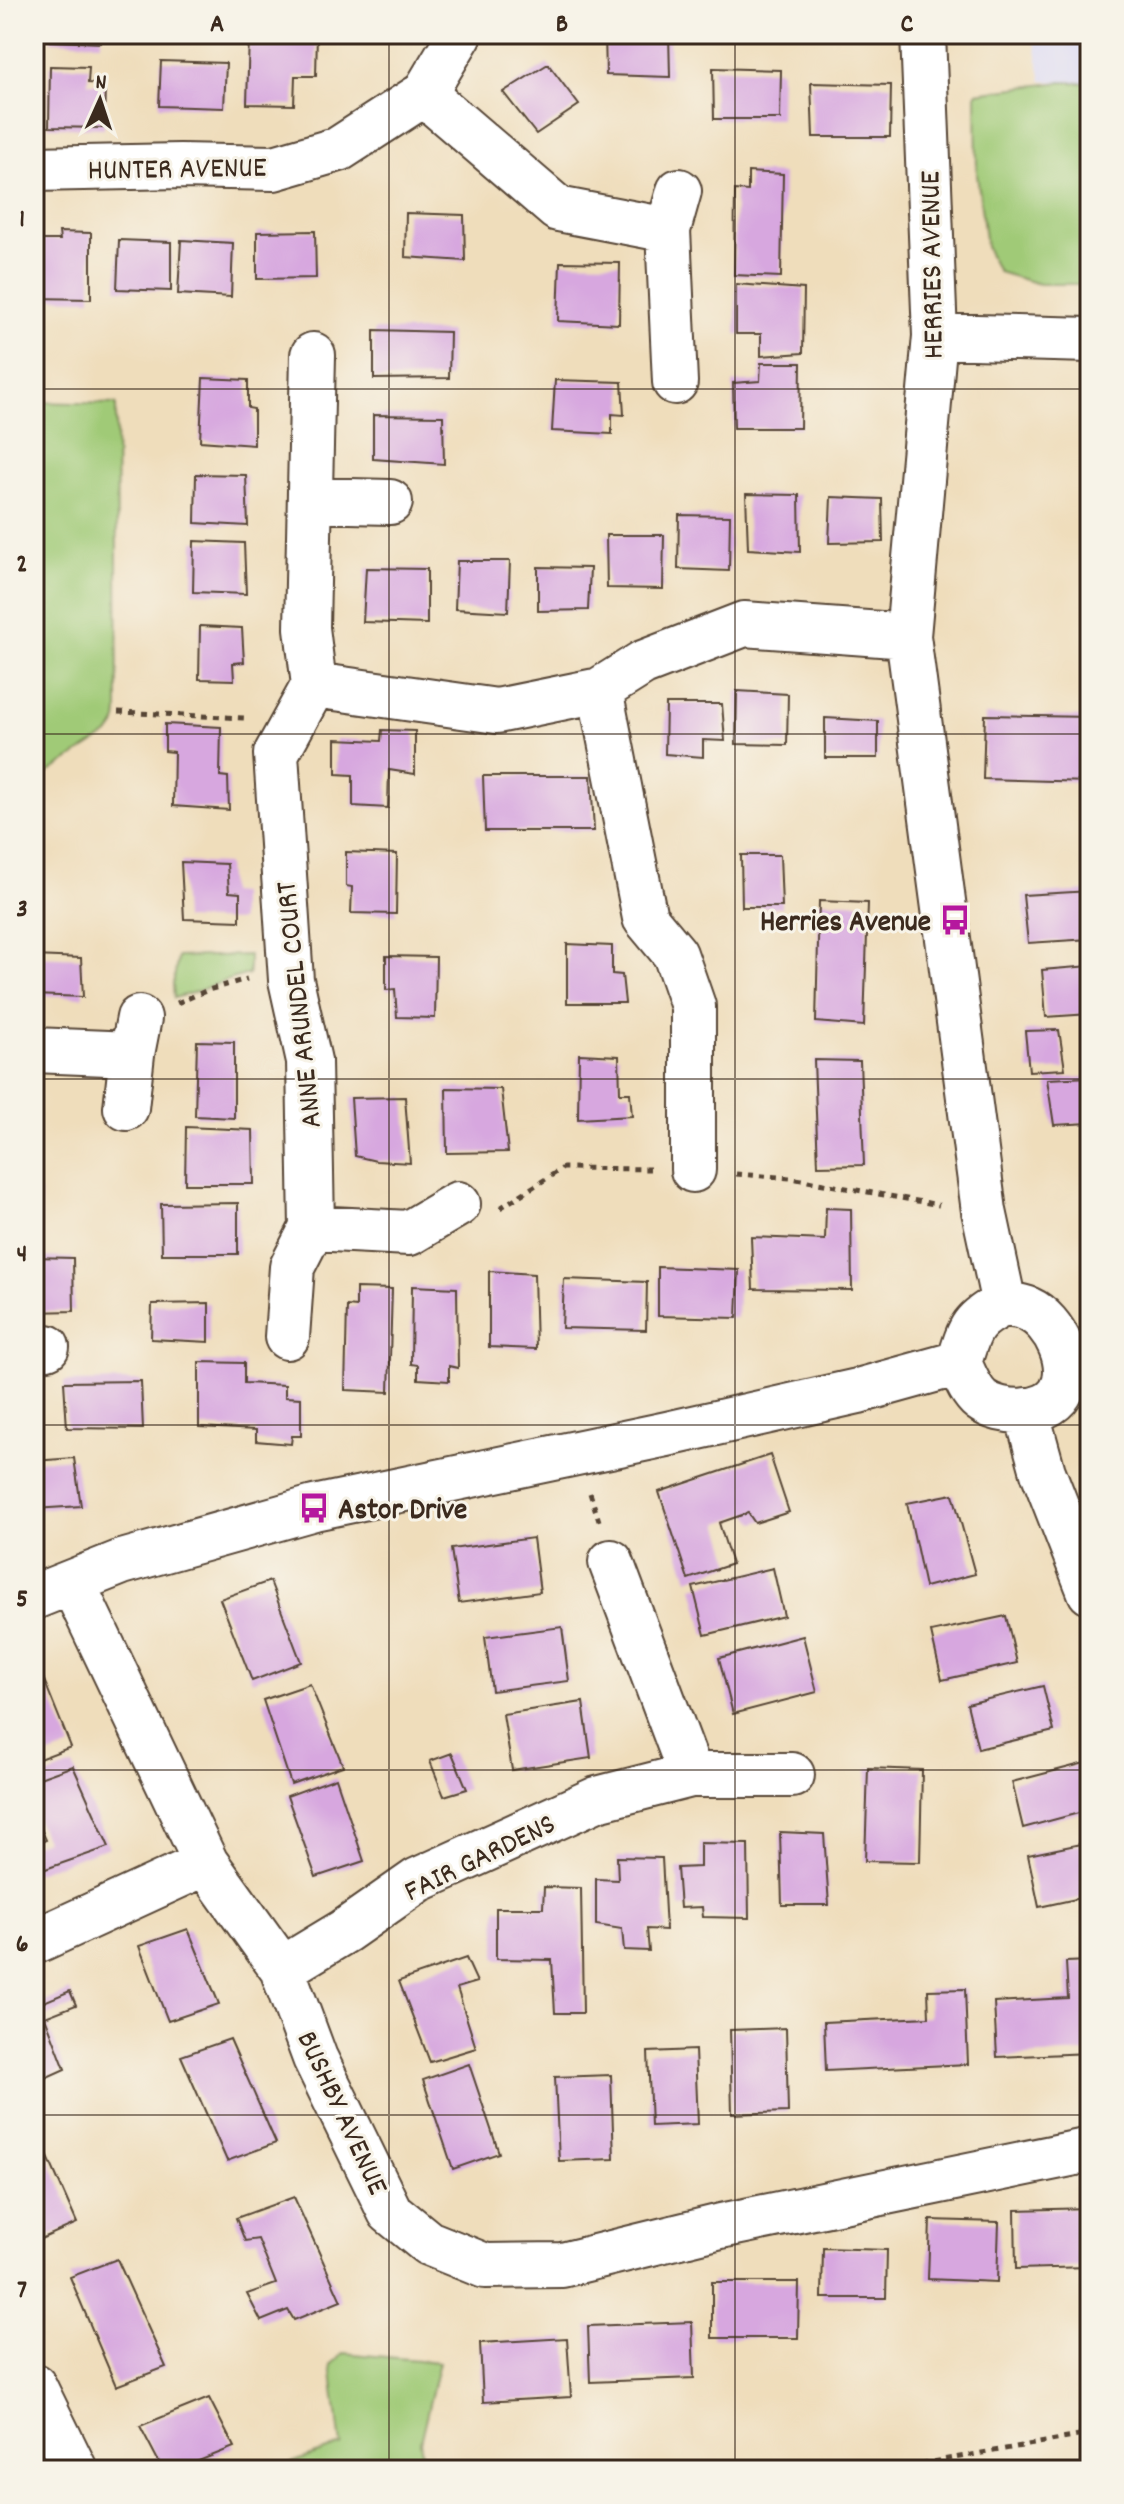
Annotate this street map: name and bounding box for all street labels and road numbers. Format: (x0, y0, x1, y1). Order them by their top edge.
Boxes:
street label: HUNTER AVENUE (87, 148, 267, 195)
street label: HERRIES AVENUE (911, 170, 958, 360)
street label: ANNE ARUNDEL COURT (267, 879, 336, 1130)
street label: FAIR GARDENS (398, 1805, 564, 1915)
street label: BUSHBY AVENUE (283, 2025, 397, 2203)

